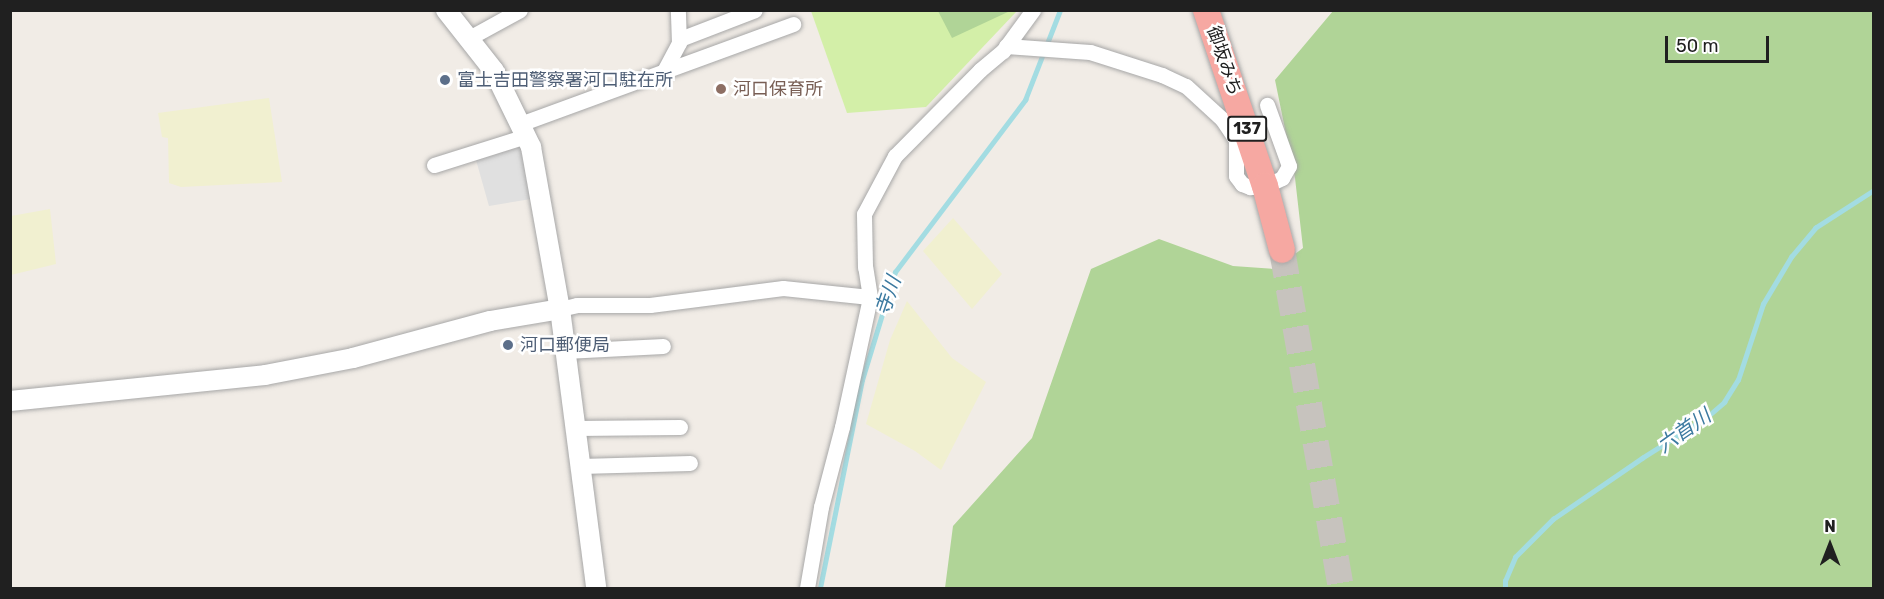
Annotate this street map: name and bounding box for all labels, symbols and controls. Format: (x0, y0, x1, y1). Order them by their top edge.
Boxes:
street label: 御坂みち (1202, 23, 1246, 99)
scale bar (1668, 24, 1772, 62)
text: 50 m (1676, 35, 1719, 57)
place label: 富士吉田警察署河口駐在所 (457, 69, 673, 91)
marker: 富士吉田警察署河口駐在所 (438, 73, 452, 87)
place label: 河口保育所 (733, 78, 823, 100)
marker: 河口保育所 (714, 82, 728, 96)
road number: 137 (1226, 116, 1268, 142)
water label: 寺川 (870, 273, 906, 319)
place label: 河口郵便局 (520, 334, 610, 356)
marker: 河口郵便局 (501, 338, 515, 352)
water label: 六首川 (1653, 404, 1715, 458)
north arrow (1800, 515, 1860, 575)
text: N (1824, 517, 1836, 536)

